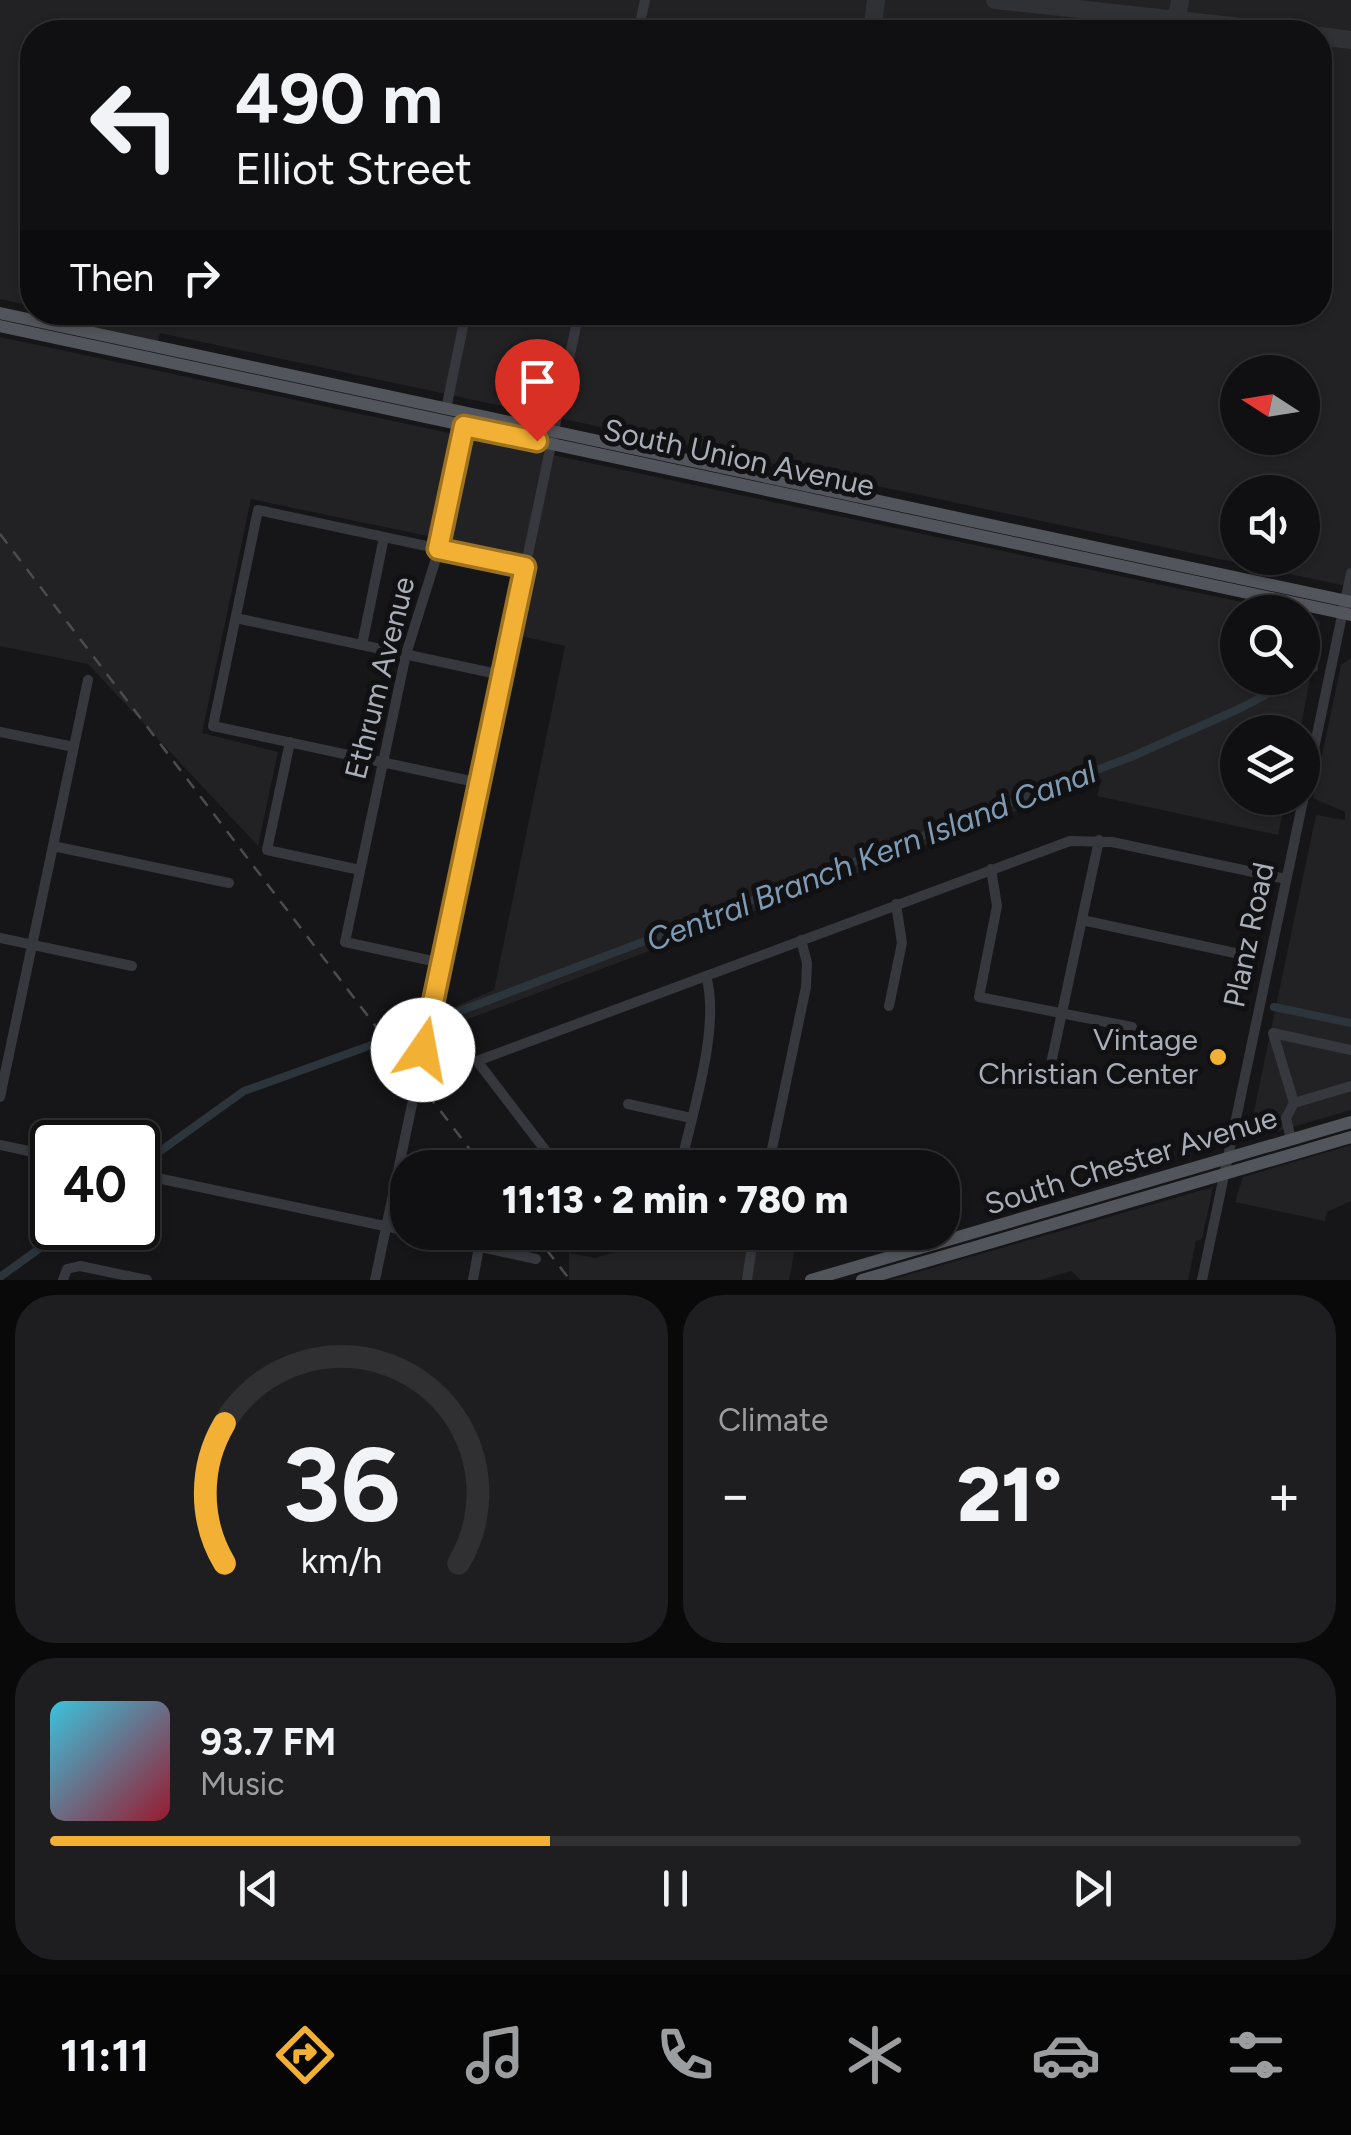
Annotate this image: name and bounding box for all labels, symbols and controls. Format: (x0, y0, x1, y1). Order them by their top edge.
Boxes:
text: 490 m (235, 56, 443, 141)
icon: left (70, 60, 200, 190)
text: Elliot Street (235, 141, 472, 195)
icon: right (174, 250, 229, 305)
text: Then (70, 255, 154, 301)
pin (495, 339, 580, 442)
icon: arrive (510, 354, 565, 409)
north arrow (1220, 355, 1320, 455)
map controls (1220, 355, 1320, 815)
street label: South Union Avenue (600, 411, 878, 504)
button: sound (1220, 475, 1320, 575)
street label: Ethrum Avenue (337, 573, 423, 783)
button: search (1220, 595, 1320, 695)
button: layers (1220, 715, 1320, 815)
water label: Central Branch Kern Island Canal (641, 752, 1102, 960)
street label: Planz Road (1215, 859, 1282, 1011)
position arrow (371, 998, 475, 1102)
place label: Vintage Christian Center (978, 1021, 1198, 1092)
marker: Vintage Christian Center (1207, 1046, 1229, 1068)
street label: South Chester Avenue (980, 1098, 1281, 1223)
speed limit sign: 40 (30, 1120, 160, 1250)
text: 11:13 · 2 min · 780 m (502, 1177, 848, 1223)
text: Climate (718, 1401, 829, 1439)
text: 36 (282, 1422, 401, 1547)
text: 21° (957, 1450, 1062, 1540)
text: − (718, 1462, 752, 1528)
text: + (1267, 1462, 1301, 1528)
text: km/h (301, 1539, 382, 1582)
text: 93.7 FM (200, 1719, 336, 1765)
text: Music (200, 1765, 285, 1803)
icon: previous (231, 1861, 286, 1916)
icon: pause (648, 1861, 703, 1916)
icon: next (1065, 1861, 1120, 1916)
icon: directions (270, 2020, 340, 2090)
icon: music (460, 2020, 530, 2090)
icon: phone (650, 2020, 720, 2090)
icon: climate (840, 2020, 910, 2090)
icon: car (1031, 2020, 1101, 2090)
icon: filters (1221, 2020, 1291, 2090)
text: 11:11 (60, 2028, 150, 2082)

